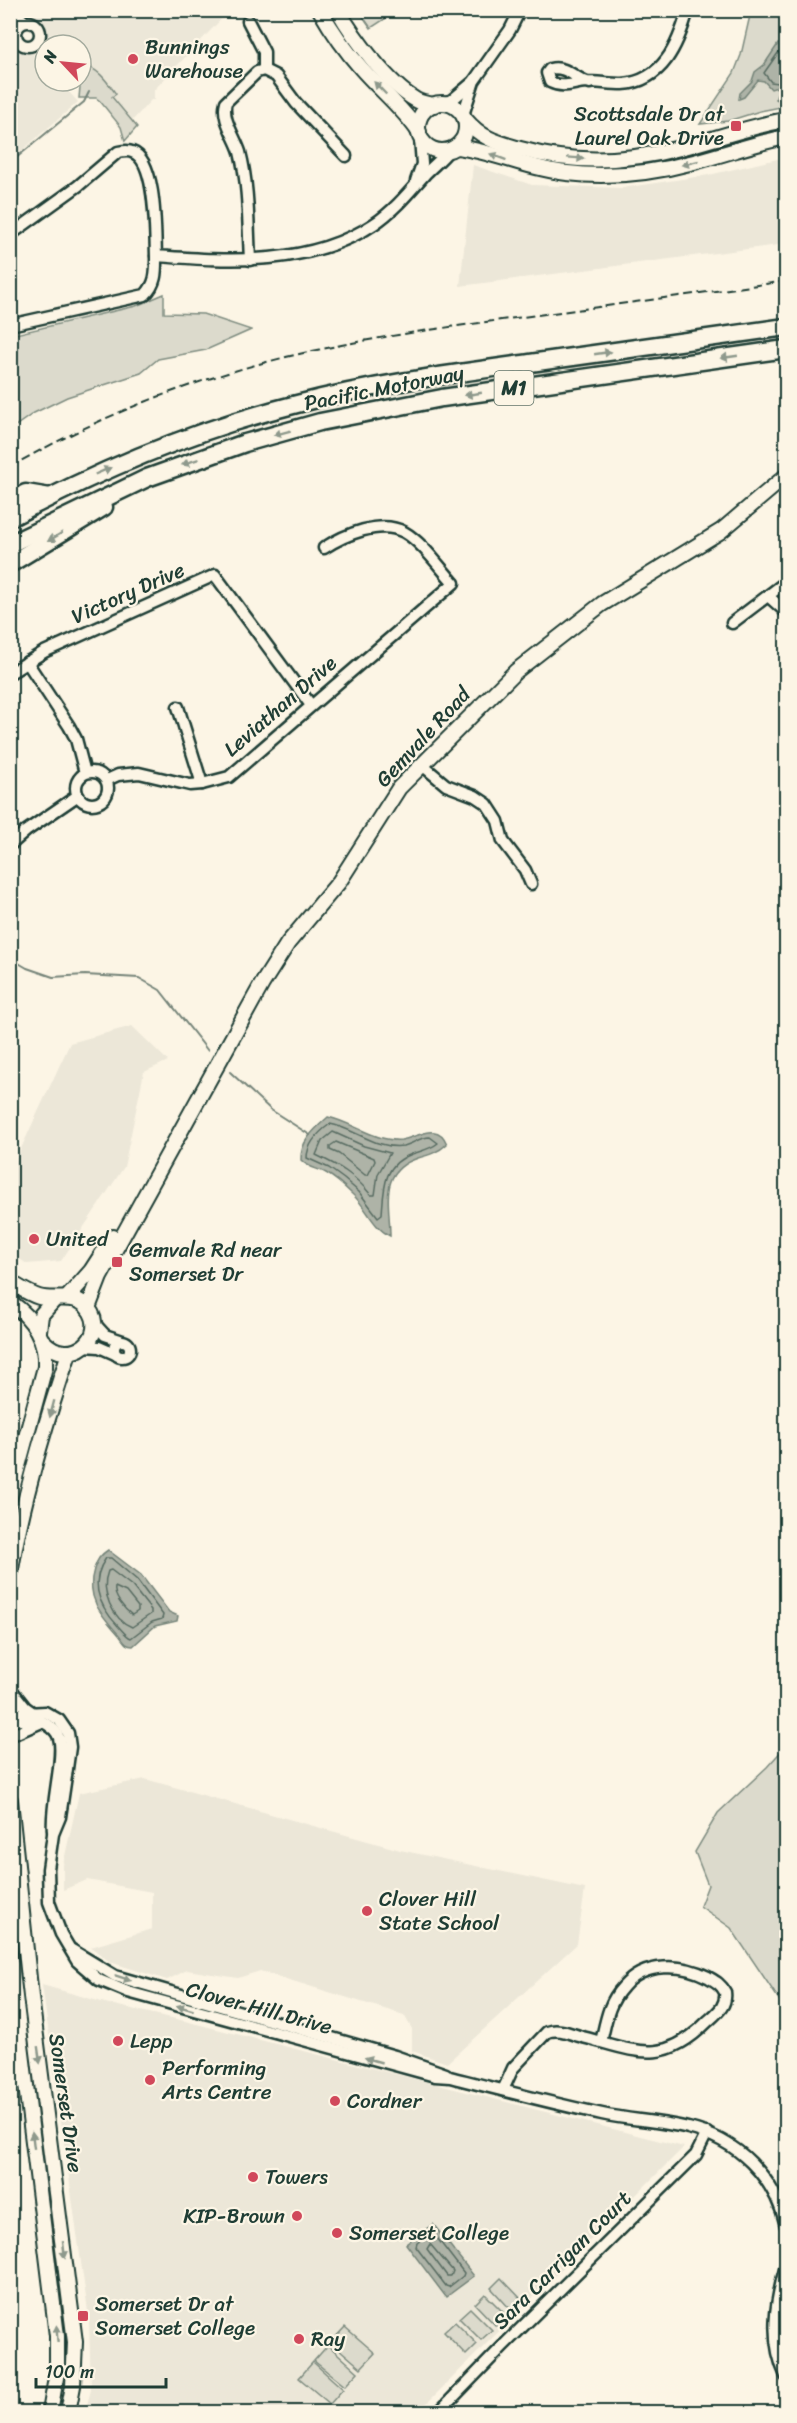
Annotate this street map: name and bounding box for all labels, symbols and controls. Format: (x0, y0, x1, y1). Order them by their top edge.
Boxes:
place label: Bunnings Warehouse (145, 28, 243, 90)
north arrow (33, 33, 93, 93)
text: N (34, 44, 66, 69)
marker: Bunnings Warehouse (126, 52, 140, 66)
one-way arrow (373, 81, 387, 96)
place label: Scottsdale Dr at Laurel Oak Drive (574, 95, 726, 157)
marker: Scottsdale Dr at Laurel Oak Drive (729, 119, 743, 133)
one-way arrow (489, 152, 507, 161)
one-way arrow (567, 154, 586, 163)
one-way arrow (680, 159, 699, 169)
one-way arrow (593, 348, 612, 357)
one-way arrow (719, 352, 738, 361)
street label: Pacific Motorway (301, 354, 467, 422)
road number: M1 (494, 371, 534, 405)
one-way arrow (464, 389, 483, 398)
one-way arrow (273, 428, 291, 438)
one-way arrow (181, 457, 199, 467)
one-way arrow (94, 466, 112, 476)
one-way arrow (47, 531, 63, 542)
street label: Victory Drive (65, 551, 191, 635)
street label: Leviathan Drive (214, 645, 346, 767)
street label: Gemvale Road (366, 676, 481, 796)
place label: United (46, 1220, 110, 1258)
place label: Gemvale Rd near Somerset Dr (129, 1231, 283, 1293)
marker: United (27, 1232, 41, 1246)
marker: Gemvale Rd near Somerset Dr (110, 1255, 124, 1269)
one-way arrow (46, 1399, 56, 1418)
place label: Clover Hill State School (379, 1880, 500, 1942)
marker: Clover Hill State School (360, 1904, 374, 1918)
street label: Clover Hill Drive (182, 1970, 337, 2046)
one-way arrow (114, 1974, 132, 1983)
one-way arrow (176, 2003, 194, 2013)
place label: Lepp (130, 2022, 173, 2060)
street label: Somerset Drive (37, 2031, 95, 2175)
marker: Lepp (111, 2034, 125, 2048)
one-way arrow (34, 2046, 43, 2065)
place label: Performing Arts Centre (161, 2049, 272, 2111)
one-way arrow (364, 2055, 382, 2064)
marker: Performing Arts Centre (143, 2073, 157, 2087)
place label: Cordner (347, 2082, 423, 2120)
marker: Cordner (328, 2094, 342, 2108)
one-way arrow (28, 2131, 37, 2150)
place label: Towers (265, 2158, 328, 2196)
marker: Towers (246, 2170, 260, 2184)
street label: Sara Carrigan Court (483, 2181, 641, 2339)
place label: KIP-Brown (183, 2197, 285, 2235)
marker: KIP-Brown (290, 2209, 304, 2223)
place label: Somerset College (349, 2214, 509, 2252)
marker: Somerset College (330, 2226, 344, 2240)
one-way arrow (59, 2240, 69, 2259)
place label: Somerset Dr at Somerset College (95, 2285, 255, 2347)
marker: Somerset Dr at Somerset College (76, 2309, 90, 2323)
place label: Ray (311, 2320, 345, 2358)
one-way arrow (52, 2324, 62, 2343)
marker: Ray (292, 2332, 306, 2346)
scale bar (36, 2351, 166, 2389)
text: 100 m (45, 2356, 94, 2388)

